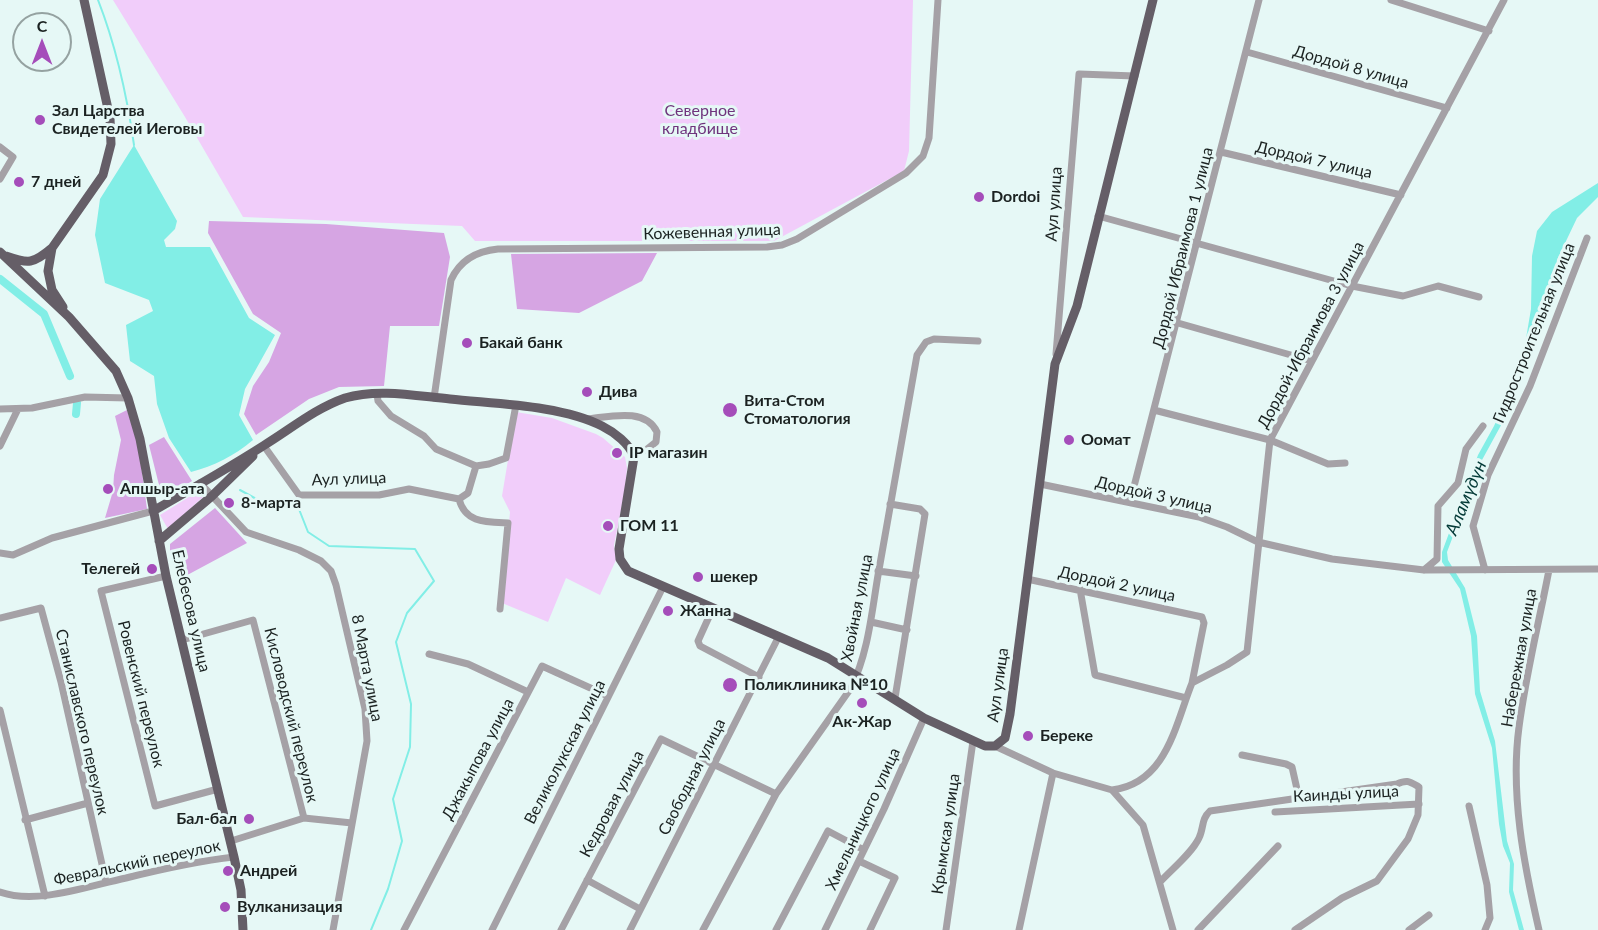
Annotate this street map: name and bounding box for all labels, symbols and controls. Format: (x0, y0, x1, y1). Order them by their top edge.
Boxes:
north arrow (12, 12, 72, 72)
text: С (37, 16, 47, 35)
street label: Дордой 8 улица (1291, 41, 1411, 93)
place label: Зал Царства Свидетелей Иеговы (52, 101, 202, 139)
park label: Северное кладбище (662, 101, 738, 139)
marker: Зал Царства Свидетелей Иеговы (33, 113, 47, 127)
street label: Дордой 7 улица (1254, 137, 1374, 183)
street label: Дордой Ибраимова 1 улица (1149, 145, 1217, 351)
street label: Аул улица (1042, 166, 1066, 242)
place label: 7 дней (31, 172, 81, 192)
marker: 7 дней (12, 175, 26, 189)
place label: Dordoi (991, 187, 1040, 207)
marker: Dordoi (972, 190, 986, 204)
street label: Кожевенная улица (643, 220, 781, 244)
street label: Дордой-Ибраимова 3 улица (1254, 238, 1368, 432)
street label: Гидростроительная улица (1489, 240, 1579, 426)
place label: Бакай банк (479, 333, 563, 353)
marker: Бакай банк (460, 336, 474, 350)
place label: Дива (599, 382, 637, 402)
marker: Дива (580, 385, 594, 399)
place label: Вита-Стом Стоматология (744, 391, 851, 429)
marker: Вита-Стом Стоматология (721, 401, 739, 419)
place label: Оомат (1081, 430, 1131, 450)
marker: Оомат (1062, 433, 1076, 447)
place label: IP магазин (629, 443, 708, 463)
marker: IP магазин (610, 446, 624, 460)
water label: Аламүдүн (1441, 458, 1491, 538)
street label: Аул улица (311, 468, 387, 490)
street label: Дордой 3 улица (1094, 472, 1214, 518)
place label: Апшыр-ата (120, 479, 205, 499)
marker: Апшыр-ата (101, 482, 115, 496)
place label: 8-марта (241, 493, 301, 513)
marker: 8-марта (222, 496, 236, 510)
place label: ГОМ 11 (620, 516, 679, 536)
marker: ГОМ 11 (601, 519, 615, 533)
street label: Елебесова улица (168, 548, 214, 674)
street label: Хвойная улица (837, 553, 877, 663)
place label: Телегей (81, 559, 140, 579)
marker: Телегей (145, 562, 159, 576)
street label: Дордой 2 улица (1057, 562, 1177, 606)
place label: шекер (710, 567, 758, 587)
marker: шекер (691, 570, 705, 584)
street label: Набережная улица (1497, 587, 1541, 729)
place label: Жанна (680, 601, 731, 621)
marker: Жанна (661, 604, 675, 618)
street label: 8 Марта улица (347, 613, 387, 723)
street label: Ровенский переулок (113, 618, 169, 770)
street label: Кисловодский переулок (260, 626, 322, 804)
street label: Станиславского переулок (51, 627, 113, 817)
street label: Аул улица (983, 647, 1013, 723)
place label: Поликлиника №10 (744, 675, 888, 695)
marker: Поликлиника №10 (721, 676, 739, 694)
street label: Великолукская улица (520, 677, 610, 827)
street label: Джакыпова улица (438, 695, 518, 823)
marker: Ак-Жар (855, 696, 869, 710)
place label: Ак-Жар (832, 712, 892, 732)
street label: Свободная улица (654, 715, 730, 839)
place label: Береке (1040, 726, 1093, 746)
marker: Береке (1021, 729, 1035, 743)
street label: Хмельницкого улица (822, 745, 904, 893)
street label: Кедровая улица (576, 747, 648, 861)
street label: Крымская улица (928, 772, 964, 896)
street label: Каинды улица (1293, 782, 1399, 806)
place label: Бал-бал (176, 809, 237, 829)
marker: Бал-бал (242, 812, 256, 826)
street label: Февральский переулок (52, 836, 222, 890)
place label: Андрей (240, 861, 297, 881)
marker: Андрей (221, 864, 235, 878)
place label: Вулканизация (237, 897, 343, 917)
marker: Вулканизация (218, 900, 232, 914)

